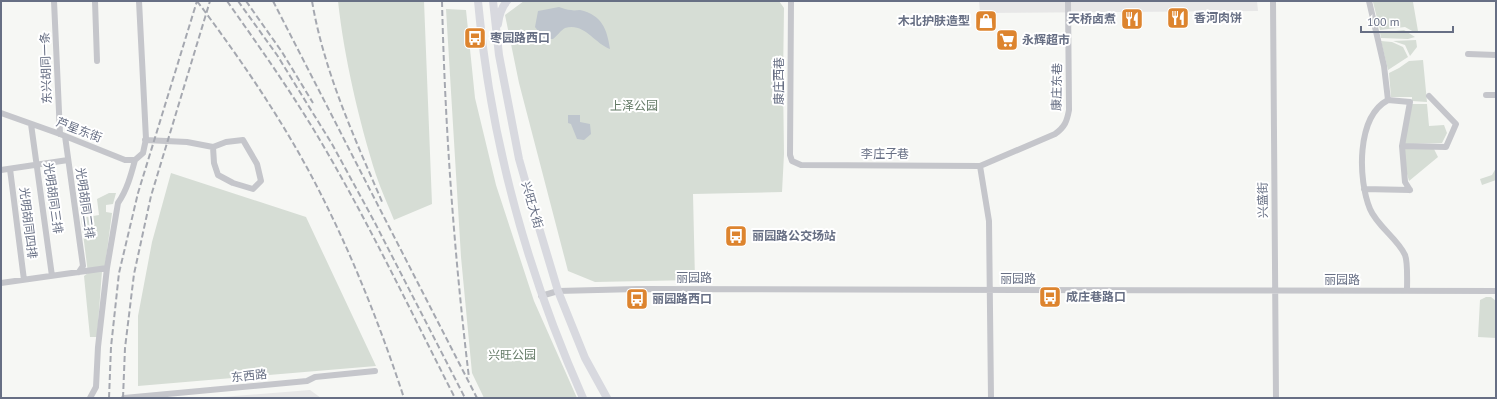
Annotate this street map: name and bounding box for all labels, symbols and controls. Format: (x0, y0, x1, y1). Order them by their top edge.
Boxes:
restaurant icon: 香河肉饼 (1165, 5, 1191, 31)
restaurant icon: 天桥卤煮 (1119, 6, 1145, 32)
shop icon: 木北护肤造型 (973, 8, 999, 34)
scale bar (1361, 8, 1453, 34)
place label: 香河肉饼 (1194, 10, 1242, 25)
place label: 天桥卤煮 (1068, 11, 1116, 26)
place label: 木北护肤造型 (898, 13, 970, 28)
text: 100 m (1367, 14, 1400, 29)
bus stop icon: 枣园路西口 (462, 25, 488, 51)
supermarket icon: 永辉超市 (994, 27, 1020, 53)
place label: 枣园路西口 (490, 30, 550, 45)
street label: 东兴胡同一条 (37, 32, 54, 104)
place label: 永辉超市 (1022, 32, 1070, 47)
street label: 康庄西巷 (771, 57, 786, 105)
street label: 康庄东巷 (1049, 63, 1064, 111)
park label: 上泽公园 (610, 98, 658, 113)
street label: 芦星东街 (54, 114, 104, 145)
street label: 李庄子巷 (861, 146, 909, 161)
street label: 光明胡同三排 (41, 161, 66, 235)
street label: 光明胡同二排 (73, 166, 98, 240)
street label: 兴旺大街 (519, 180, 546, 230)
street label: 兴盛街 (1255, 182, 1270, 218)
street label: 光明胡同四排 (17, 186, 40, 260)
bus stop icon: 丽园路公交场站 (723, 223, 749, 249)
place label: 丽园路公交场站 (752, 228, 836, 243)
street label: 丽园路 (676, 270, 712, 285)
street label: 丽园路 (1000, 271, 1036, 286)
street label: 丽园路 (1324, 272, 1360, 287)
bus stop icon: 成庄巷路口 (1037, 284, 1063, 310)
bus stop icon: 丽园路西口 (624, 286, 650, 312)
place label: 成庄巷路口 (1066, 289, 1126, 304)
place label: 丽园路西口 (652, 291, 712, 306)
park label: 兴旺公园 (488, 347, 536, 362)
street label: 东西路 (230, 366, 268, 385)

